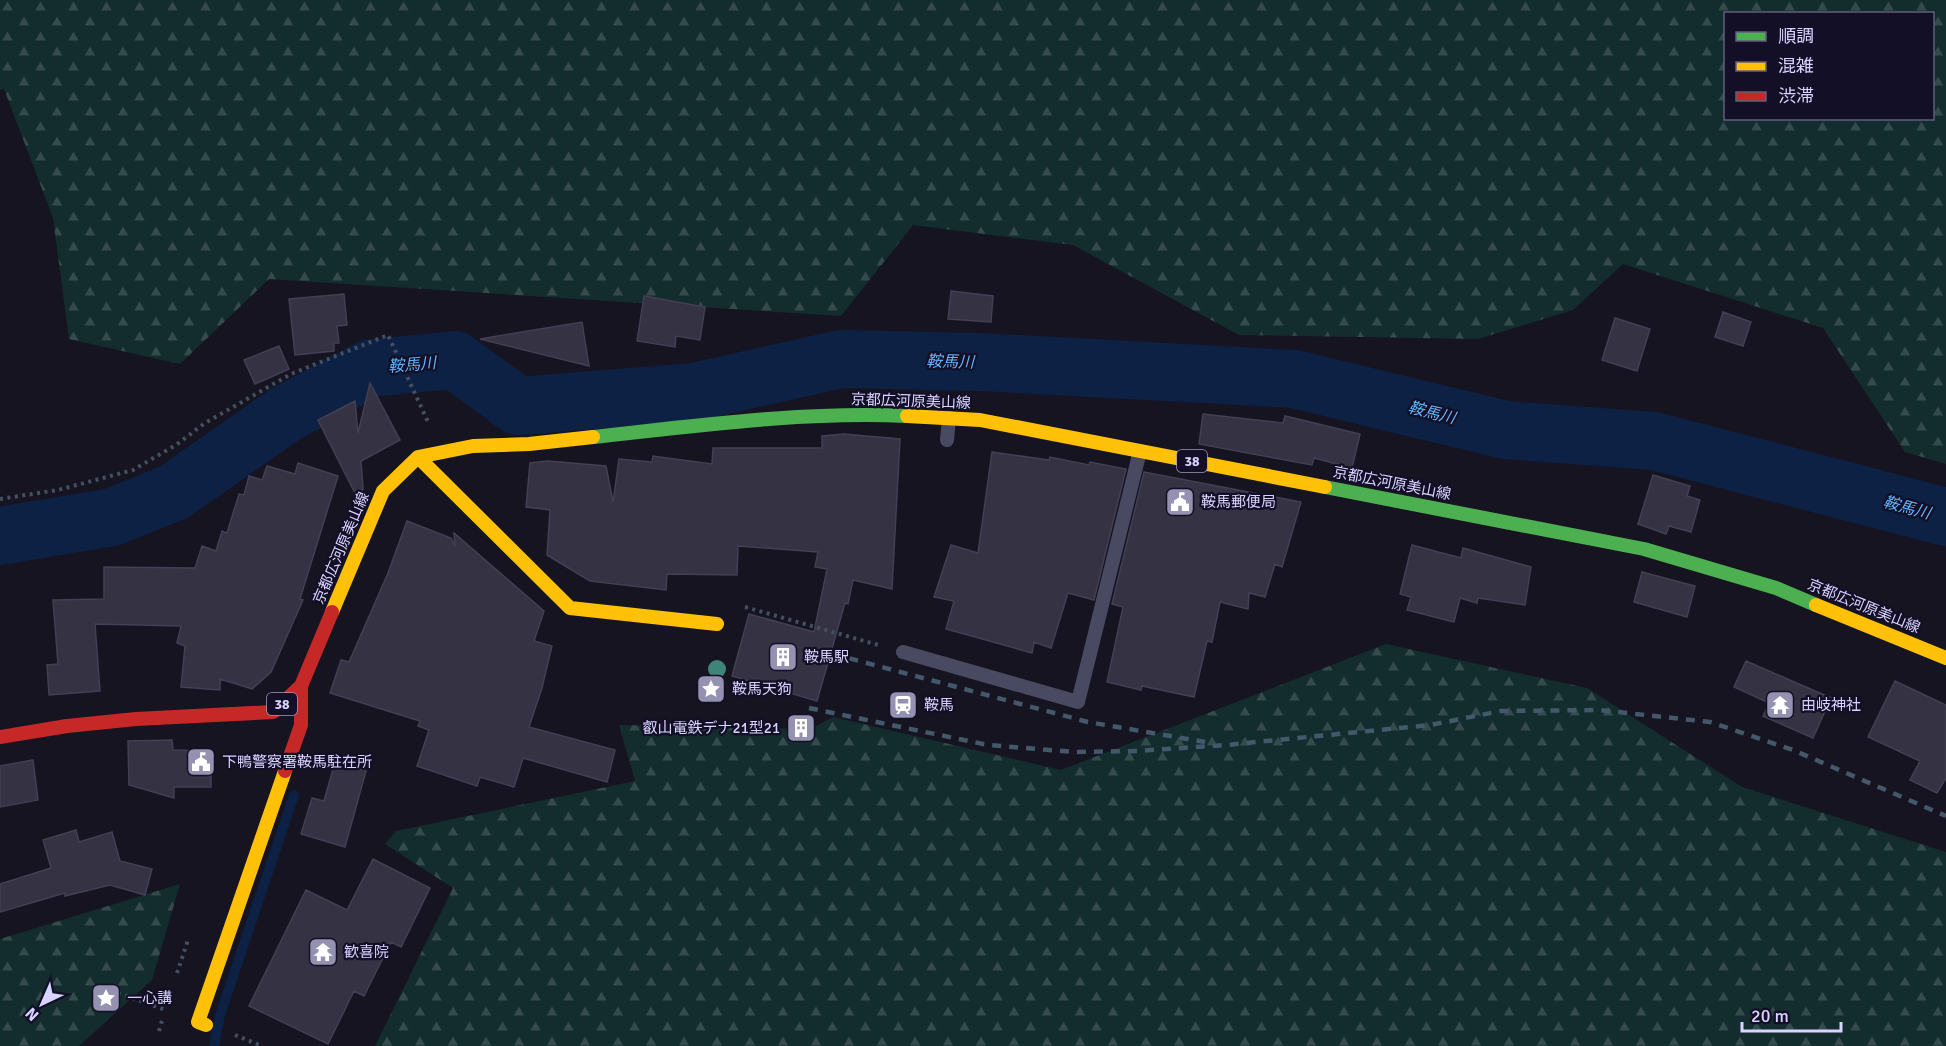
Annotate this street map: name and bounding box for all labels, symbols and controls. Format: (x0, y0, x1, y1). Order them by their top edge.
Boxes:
legend (1724, 12, 1934, 120)
text: 順調 (1778, 25, 1814, 47)
text: 混雑 (1778, 55, 1814, 77)
text: 渋滞 (1778, 85, 1814, 107)
water label: 鞍馬川 (926, 352, 976, 372)
water label: 鞍馬川 (387, 353, 439, 377)
street label: 京都広河原美山線 (851, 390, 971, 412)
water label: 鞍馬川 (1406, 397, 1459, 429)
road number: 38 (1177, 450, 1207, 472)
street label: 京都広河原美山線 (1331, 463, 1453, 503)
public building icon: 鞍馬郵便局 (1164, 486, 1196, 518)
street label: 京都広河原美山線 (309, 489, 373, 607)
water label: 鞍馬川 (1881, 492, 1934, 524)
place label: 鞍馬郵便局 (1201, 493, 1276, 511)
street label: 京都広河原美山線 (1805, 575, 1923, 637)
building icon: 鞍馬駅 (767, 641, 799, 673)
place label: 鞍馬駅 (804, 648, 849, 666)
place icon: 鞍馬天狗 (695, 673, 727, 705)
place label: 鞍馬天狗 (732, 680, 792, 698)
station icon: 鞍馬 (887, 689, 919, 721)
temple icon: 由岐神社 (1764, 689, 1796, 721)
road number: 38 (267, 693, 297, 715)
place label: 鞍馬 (924, 696, 954, 714)
place label: 由岐神社 (1801, 696, 1861, 714)
building icon: 叡山電鉄デナ21型21 (785, 712, 817, 744)
place label: 叡山電鉄デナ21型21 (643, 719, 780, 737)
public building icon: 下鴨警察署鞍馬駐在所 (185, 746, 217, 778)
place label: 下鴨警察署鞍馬駐在所 (222, 753, 372, 771)
temple icon: 歓喜院 (307, 936, 339, 968)
place label: 歓喜院 (344, 943, 389, 961)
north arrow (12, 974, 72, 1034)
place icon: 一心講 (90, 982, 122, 1014)
place label: 一心講 (127, 989, 172, 1007)
scale bar (1742, 995, 1841, 1033)
text: N (21, 1003, 43, 1025)
text: 20 m (1751, 1005, 1789, 1027)

